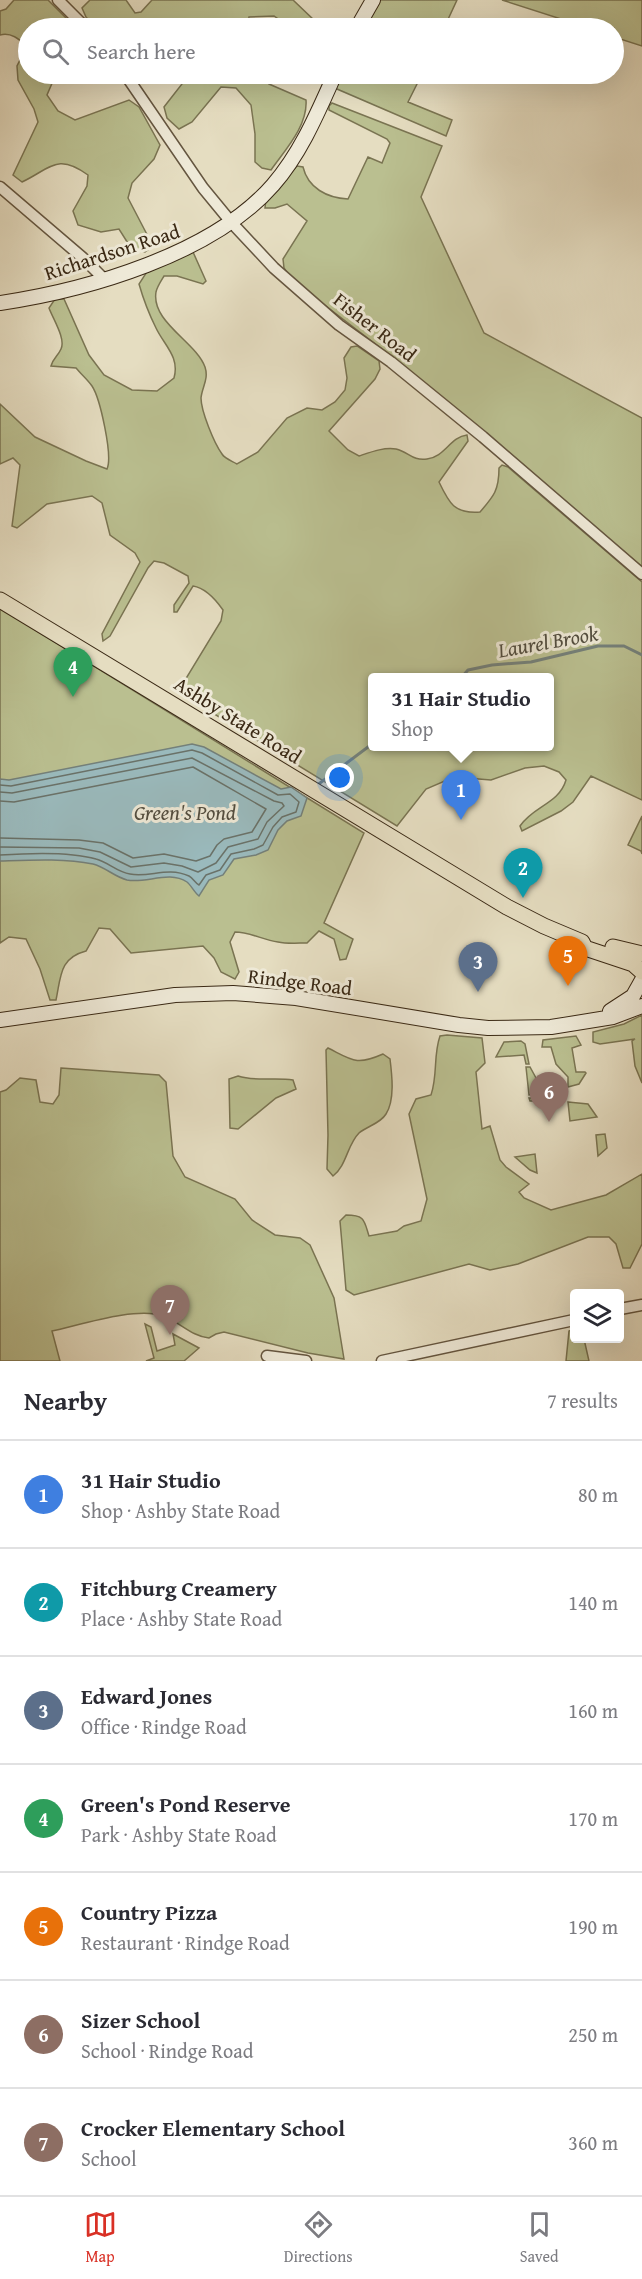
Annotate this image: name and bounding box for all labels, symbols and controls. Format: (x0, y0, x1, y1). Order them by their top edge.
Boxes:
search box (18, 18, 624, 84)
icon: search (39, 35, 72, 68)
text: Search here (87, 35, 196, 67)
street label: Richardson Road (40, 216, 184, 287)
street label: Fisher Road (328, 285, 423, 369)
water label: Laurel Brook (494, 617, 601, 666)
pin: 4 (54, 648, 92, 697)
street label: Ashby State Road (169, 669, 308, 770)
popup (368, 673, 554, 751)
text: 31 Hair Studio (391, 682, 531, 714)
text: Shop (391, 714, 433, 743)
your location (325, 763, 354, 792)
pin: 1 (442, 770, 480, 820)
water label: Green's Pond (134, 797, 236, 828)
pin: 2 (504, 848, 542, 898)
pin: 5 (548, 936, 588, 986)
pin: 3 (458, 942, 498, 992)
street label: Rindge Road (246, 961, 354, 1002)
pin: 6 (530, 1072, 568, 1122)
pin: 7 (150, 1286, 190, 1335)
map controls (570, 1289, 624, 1343)
button: layers (570, 1289, 624, 1343)
text: Nearby (24, 1381, 107, 1420)
text: 7 results (547, 1386, 618, 1415)
text: 31 Hair Studio (81, 1464, 221, 1496)
text: 1 (38, 1480, 49, 1509)
text: 80 m (578, 1480, 618, 1509)
text: Shop · Ashby State Road (81, 1496, 280, 1525)
text: Fitchburg Creamery (81, 1572, 277, 1604)
text: 2 (38, 1588, 49, 1617)
text: 140 m (568, 1588, 618, 1617)
text: Place · Ashby State Road (81, 1604, 282, 1633)
text: Edward Jones (81, 1680, 212, 1712)
text: 3 (38, 1696, 49, 1725)
text: 160 m (568, 1696, 618, 1725)
text: Office · Rindge Road (81, 1712, 247, 1741)
text: Green's Pond Reserve (81, 1788, 291, 1820)
text: 4 (38, 1804, 49, 1833)
text: 170 m (568, 1804, 618, 1833)
text: Park · Ashby State Road (81, 1820, 277, 1849)
text: Country Pizza (81, 1896, 217, 1928)
text: 5 (38, 1912, 49, 1941)
text: 190 m (568, 1912, 618, 1941)
text: Restaurant · Rindge Road (81, 1928, 290, 1957)
text: Sizer School (81, 2004, 200, 2036)
text: 6 (38, 2020, 49, 2049)
text: 250 m (568, 2020, 618, 2049)
text: School · Rindge Road (81, 2036, 253, 2065)
text: Crocker Elementary School (81, 2112, 345, 2144)
text: 7 (38, 2128, 49, 2157)
text: 360 m (568, 2128, 618, 2157)
text: School (81, 2144, 137, 2173)
tab: Map (84, 2208, 117, 2268)
tab: Directions (284, 2208, 353, 2268)
tab: Saved (520, 2208, 558, 2268)

